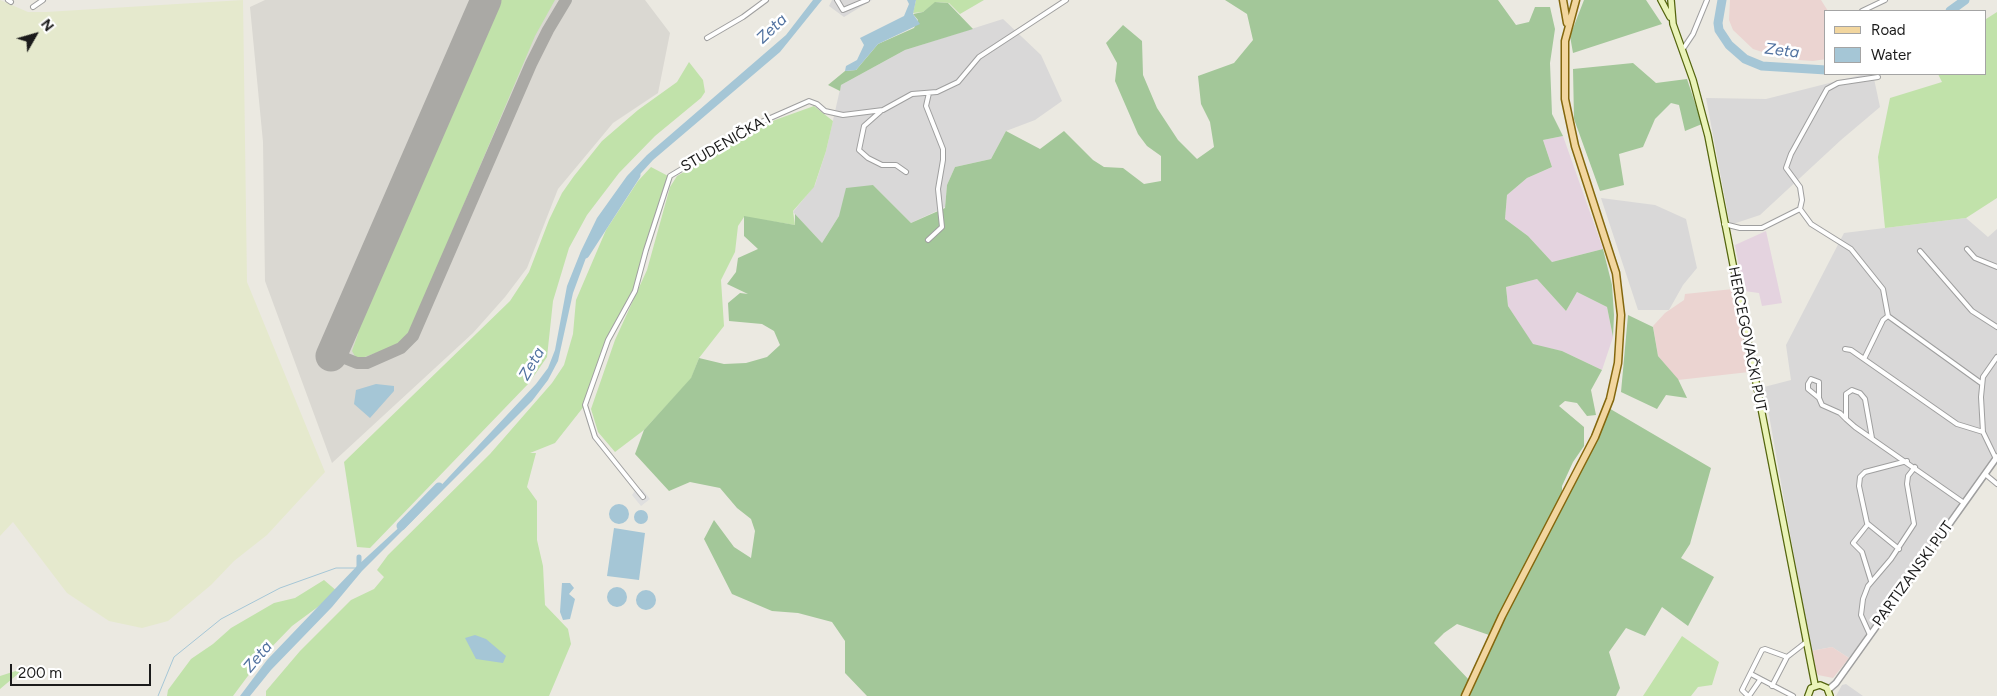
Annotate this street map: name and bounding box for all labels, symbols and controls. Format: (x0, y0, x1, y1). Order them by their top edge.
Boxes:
north arrow (10, 10, 60, 60)
water label: Zeta (753, 10, 791, 48)
legend (1824, 10, 1987, 75)
text: N (37, 16, 57, 35)
text: Road (1871, 21, 1906, 39)
water label: Zeta (1764, 39, 1800, 63)
text: Water (1871, 46, 1911, 64)
street label: STUDENIČKA I (678, 110, 774, 176)
street label: HERCEGOVAČKI PUT (1724, 265, 1770, 413)
water label: Zeta (515, 344, 549, 384)
street label: PARTIZANSKI PUT (1869, 518, 1957, 630)
water label: Zeta (240, 638, 276, 676)
scale bar (12, 654, 154, 686)
text: 200 m (18, 664, 62, 682)

